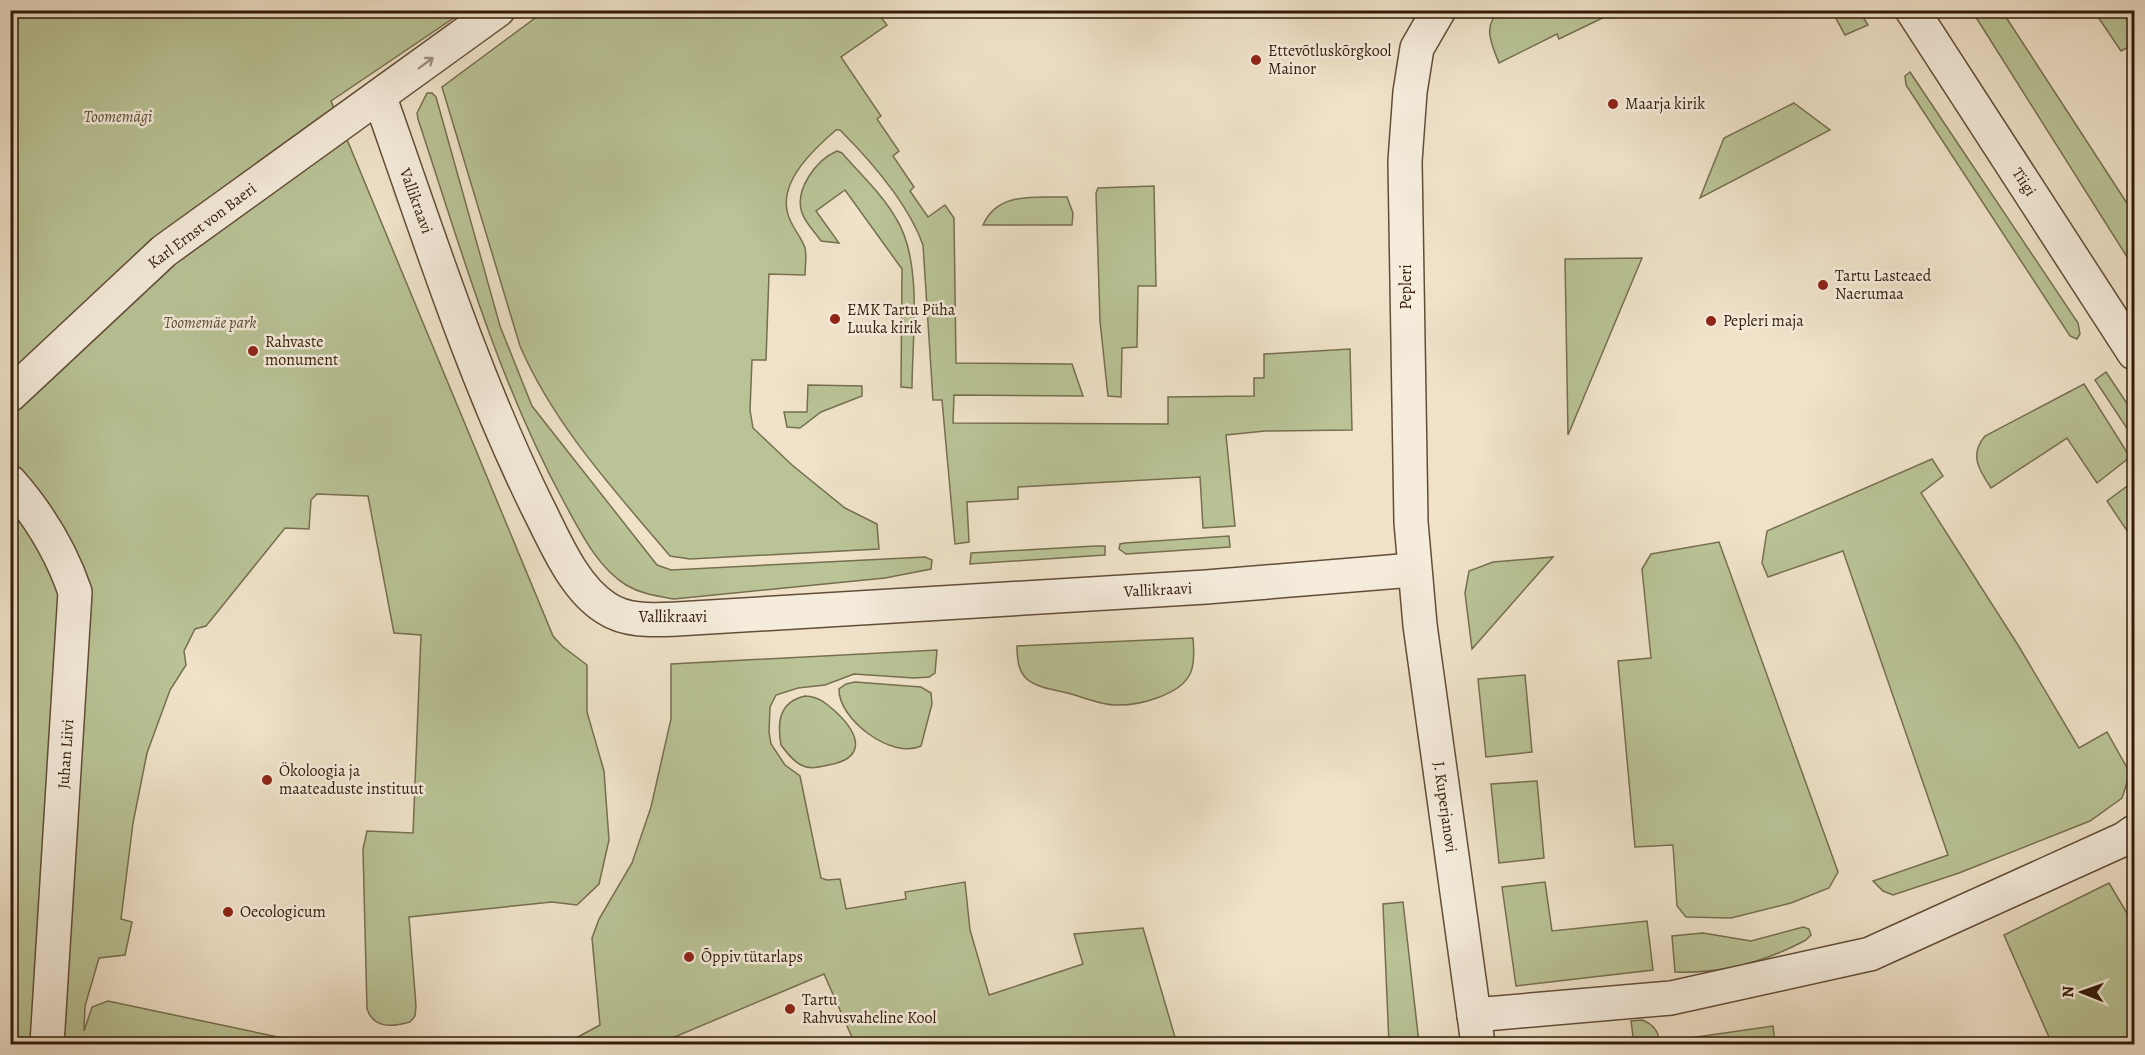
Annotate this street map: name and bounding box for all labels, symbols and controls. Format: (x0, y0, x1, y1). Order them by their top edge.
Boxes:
place label: Ettevõtluskõrgkool Mainor (1268, 40, 1392, 80)
marker: Ettevõtluskõrgkool Mainor (1249, 53, 1263, 67)
one-way arrow (418, 56, 434, 69)
place label: Maarja kirik (1625, 93, 1705, 115)
marker: Maarja kirik (1606, 97, 1620, 111)
park label: Toomemägi (84, 106, 152, 128)
street label: Vallikraavi (394, 164, 438, 237)
street label: Tiigi (2007, 164, 2041, 200)
street label: Karl Ernst von Baeri (143, 178, 261, 274)
street label: Pepleri (1395, 264, 1417, 310)
place label: Tartu Lasteaed Naerumaa (1835, 265, 1932, 305)
marker: Tartu Lasteaed Naerumaa (1816, 278, 1830, 292)
place label: EMK Tartu Püha Luuka kirik (847, 299, 956, 339)
place label: Pepleri maja (1723, 310, 1804, 332)
park label: Toomemäe park (164, 312, 257, 334)
marker: EMK Tartu Püha Luuka kirik (828, 312, 842, 326)
marker: Pepleri maja (1704, 314, 1718, 328)
place label: Rahvaste monument (265, 331, 338, 371)
marker: Rahvaste monument (246, 344, 260, 358)
street label: Vallikraavi (1122, 577, 1193, 603)
street label: Vallikraavi (638, 606, 707, 628)
street label: Juhan Liivi (53, 718, 79, 790)
place label: Ökoloogia ja maateaduste instituut (279, 760, 424, 800)
street label: J. Kuperjanovi (1428, 760, 1462, 854)
marker: Ökoloogia ja maateaduste instituut (260, 773, 274, 787)
place label: Oecologicum (240, 901, 326, 923)
marker: Oecologicum (221, 905, 235, 919)
place label: Õppiv tütarlaps (701, 946, 803, 968)
marker: Õppiv tütarlaps (682, 950, 696, 964)
north arrow (2052, 962, 2112, 1022)
text: N (2057, 985, 2079, 998)
place label: Tartu Rahvusvaheline Kool (802, 989, 936, 1029)
marker: Tartu Rahvusvaheline Kool (783, 1002, 797, 1016)

